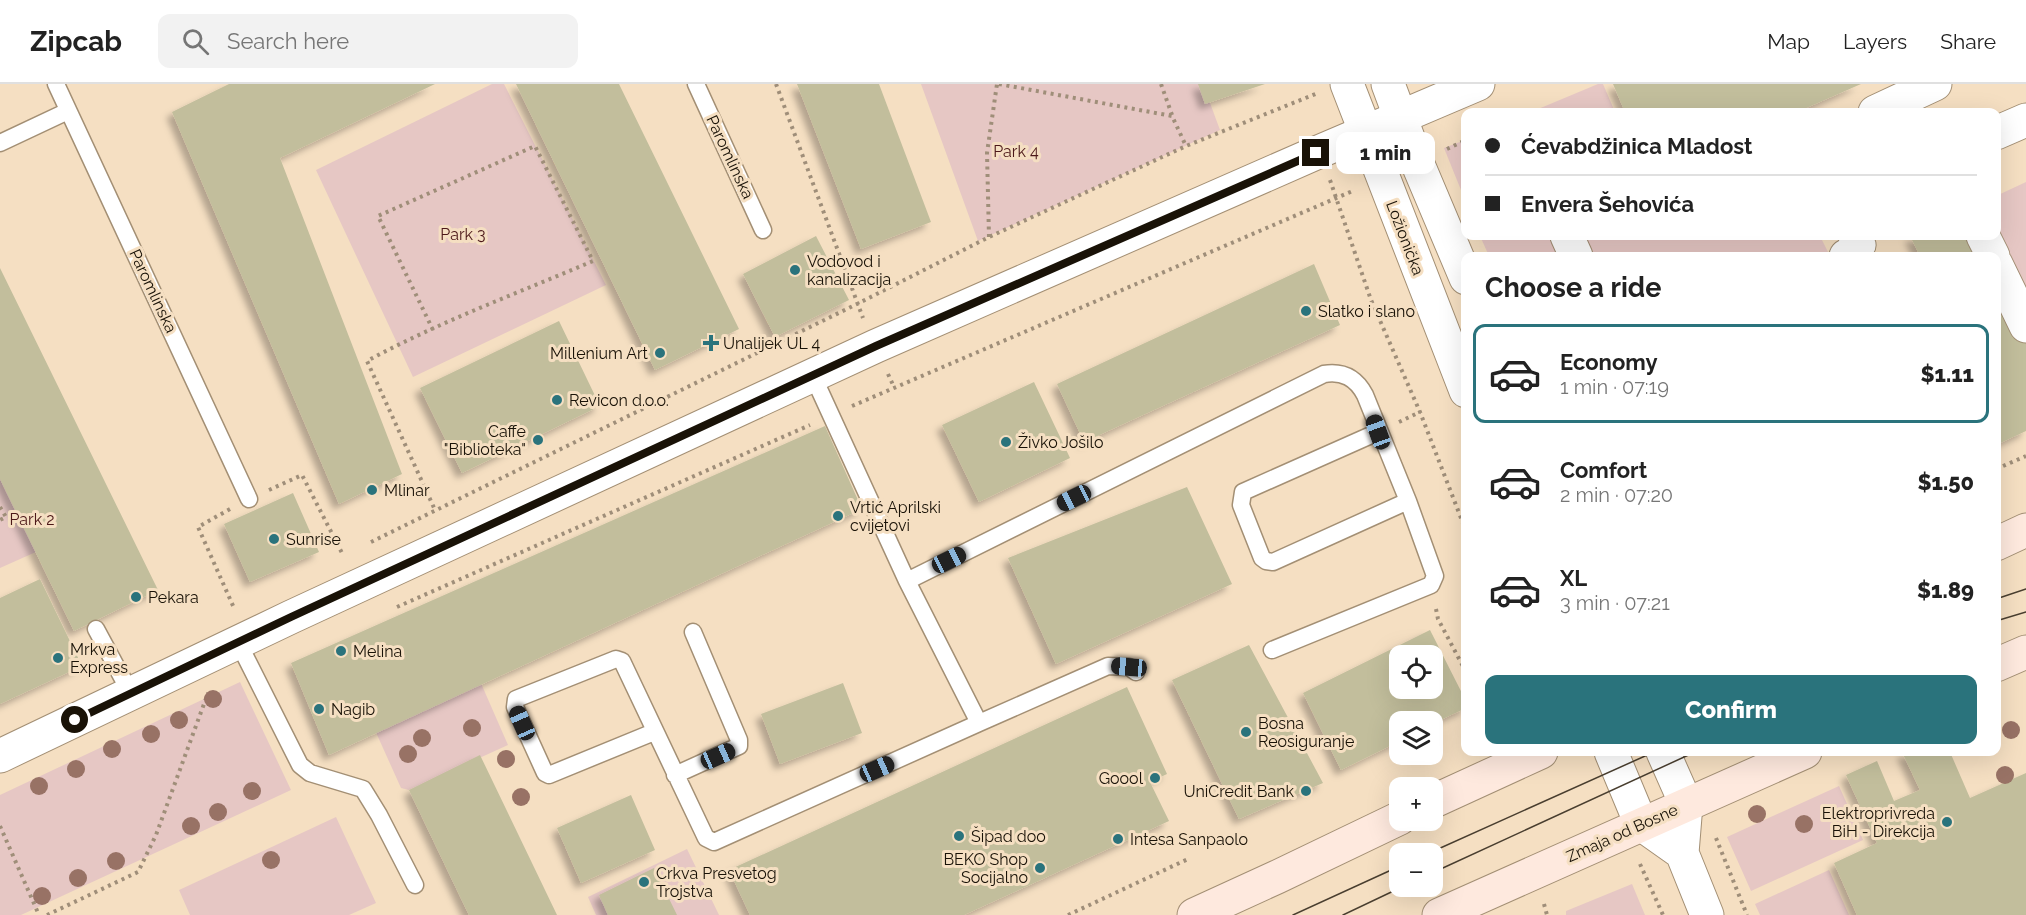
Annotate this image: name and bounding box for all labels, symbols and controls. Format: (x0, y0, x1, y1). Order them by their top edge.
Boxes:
search box (158, 14, 578, 68)
text: Zipcab (30, 25, 122, 58)
icon: search (179, 25, 212, 58)
text: Search here (227, 28, 349, 54)
text: Map (1767, 29, 1810, 54)
text: Layers (1843, 29, 1907, 54)
text: Share (1940, 29, 1996, 54)
street label: Paromlinska (702, 112, 758, 202)
callout: 1 min (1337, 132, 1436, 174)
text: Ćevabdžinica Mladost (1521, 133, 1753, 159)
route end (1302, 139, 1329, 166)
text: 1 min (1360, 141, 1411, 165)
park label: Park 4 (993, 142, 1039, 161)
text: Envera Šehovića (1521, 191, 1694, 217)
street label: Ložionička (1382, 198, 1428, 278)
park label: Park 3 (440, 225, 486, 244)
street label: Paromlinska (125, 246, 181, 336)
place label: Vodovod i kanalizacija (807, 252, 891, 289)
marker: Vodovod i kanalizacija (788, 263, 802, 277)
text: Choose a ride (1485, 272, 1661, 303)
place label: Slatko i slano (1318, 302, 1415, 321)
marker: Slatko i slano (1299, 304, 1313, 318)
place label: Unalijek UL 4 (723, 334, 820, 353)
marker: Unalijek UL 4 (704, 336, 718, 350)
place label: Millenium Art (550, 344, 649, 363)
marker: Millenium Art (653, 346, 667, 360)
icon: car (1488, 347, 1542, 401)
text: Economy (1560, 349, 1658, 375)
text: $1.11 (1920, 361, 1974, 387)
text: 1 min · 07:19 (1560, 375, 1669, 399)
place label: Revicon d.o.o. (569, 391, 669, 410)
marker: Revicon d.o.o. (550, 393, 564, 407)
car (1363, 412, 1393, 452)
place label: Caffe "Biblioteka" (444, 422, 526, 459)
place label: Živko Jošilo (1018, 432, 1103, 452)
marker: Caffe "Biblioteka" (531, 433, 545, 447)
marker: Živko Jošilo (999, 435, 1013, 449)
icon: car (1488, 455, 1542, 509)
text: Comfort (1560, 457, 1647, 483)
text: $1.50 (1917, 469, 1974, 495)
place label: Mlinar (384, 481, 430, 500)
car (1054, 482, 1094, 514)
marker: Mlinar (365, 483, 379, 497)
text: 2 min · 07:20 (1560, 483, 1673, 507)
place label: Vrtić Aprilski cvijetovi (850, 498, 941, 535)
marker: Vrtić Aprilski cvijetovi (831, 509, 845, 523)
park label: Park 2 (9, 510, 55, 529)
place label: Sunrise (286, 530, 341, 549)
marker: Sunrise (267, 532, 281, 546)
car (929, 544, 969, 576)
icon: car (1488, 563, 1542, 617)
text: XL (1560, 565, 1587, 591)
text: $1.89 (1917, 577, 1974, 603)
place label: Pekara (148, 588, 199, 607)
marker: Pekara (129, 590, 143, 604)
text: 3 min · 07:21 (1560, 591, 1670, 615)
place label: Mrkva Express (70, 640, 128, 677)
place label: Melina (353, 642, 402, 661)
marker: Melina (334, 644, 348, 658)
map controls (1389, 645, 1443, 897)
button: locate (1389, 645, 1443, 699)
marker: Mrkva Express (51, 651, 65, 665)
car (1110, 656, 1148, 678)
button: Confirm (1485, 675, 1977, 744)
place label: Nagib (331, 700, 375, 719)
marker: Nagib (312, 702, 326, 716)
car (506, 703, 538, 743)
route start (61, 706, 88, 733)
button: layers (1389, 711, 1443, 765)
place label: Bosna Reosiguranje (1258, 714, 1354, 751)
marker: Bosna Reosiguranje (1239, 725, 1253, 739)
car (698, 740, 738, 772)
car (857, 753, 897, 785)
place label: Goool (1099, 769, 1144, 788)
marker: Goool (1148, 771, 1162, 785)
button: + (1389, 777, 1443, 831)
place label: UniCredit Bank (1183, 782, 1295, 801)
marker: UniCredit Bank (1299, 784, 1313, 798)
street label: Zmaja od Bosne (1563, 800, 1681, 866)
place label: Elektroprivreda BiH - Direkcija (1822, 804, 1935, 841)
marker: Elektroprivreda BiH - Direkcija (1940, 815, 1954, 829)
place label: Šipad doo (971, 826, 1046, 846)
marker: Šipad doo (952, 829, 966, 843)
place label: Intesa Sanpaolo (1130, 830, 1248, 849)
marker: Intesa Sanpaolo (1111, 832, 1125, 846)
button: − (1389, 843, 1443, 897)
place label: BEKO Shop Socijalno (943, 850, 1028, 887)
marker: BEKO Shop Socijalno (1033, 861, 1047, 875)
place label: Crkva Presvetog Trojstva (656, 864, 777, 901)
marker: Crkva Presvetog Trojstva (637, 875, 651, 889)

